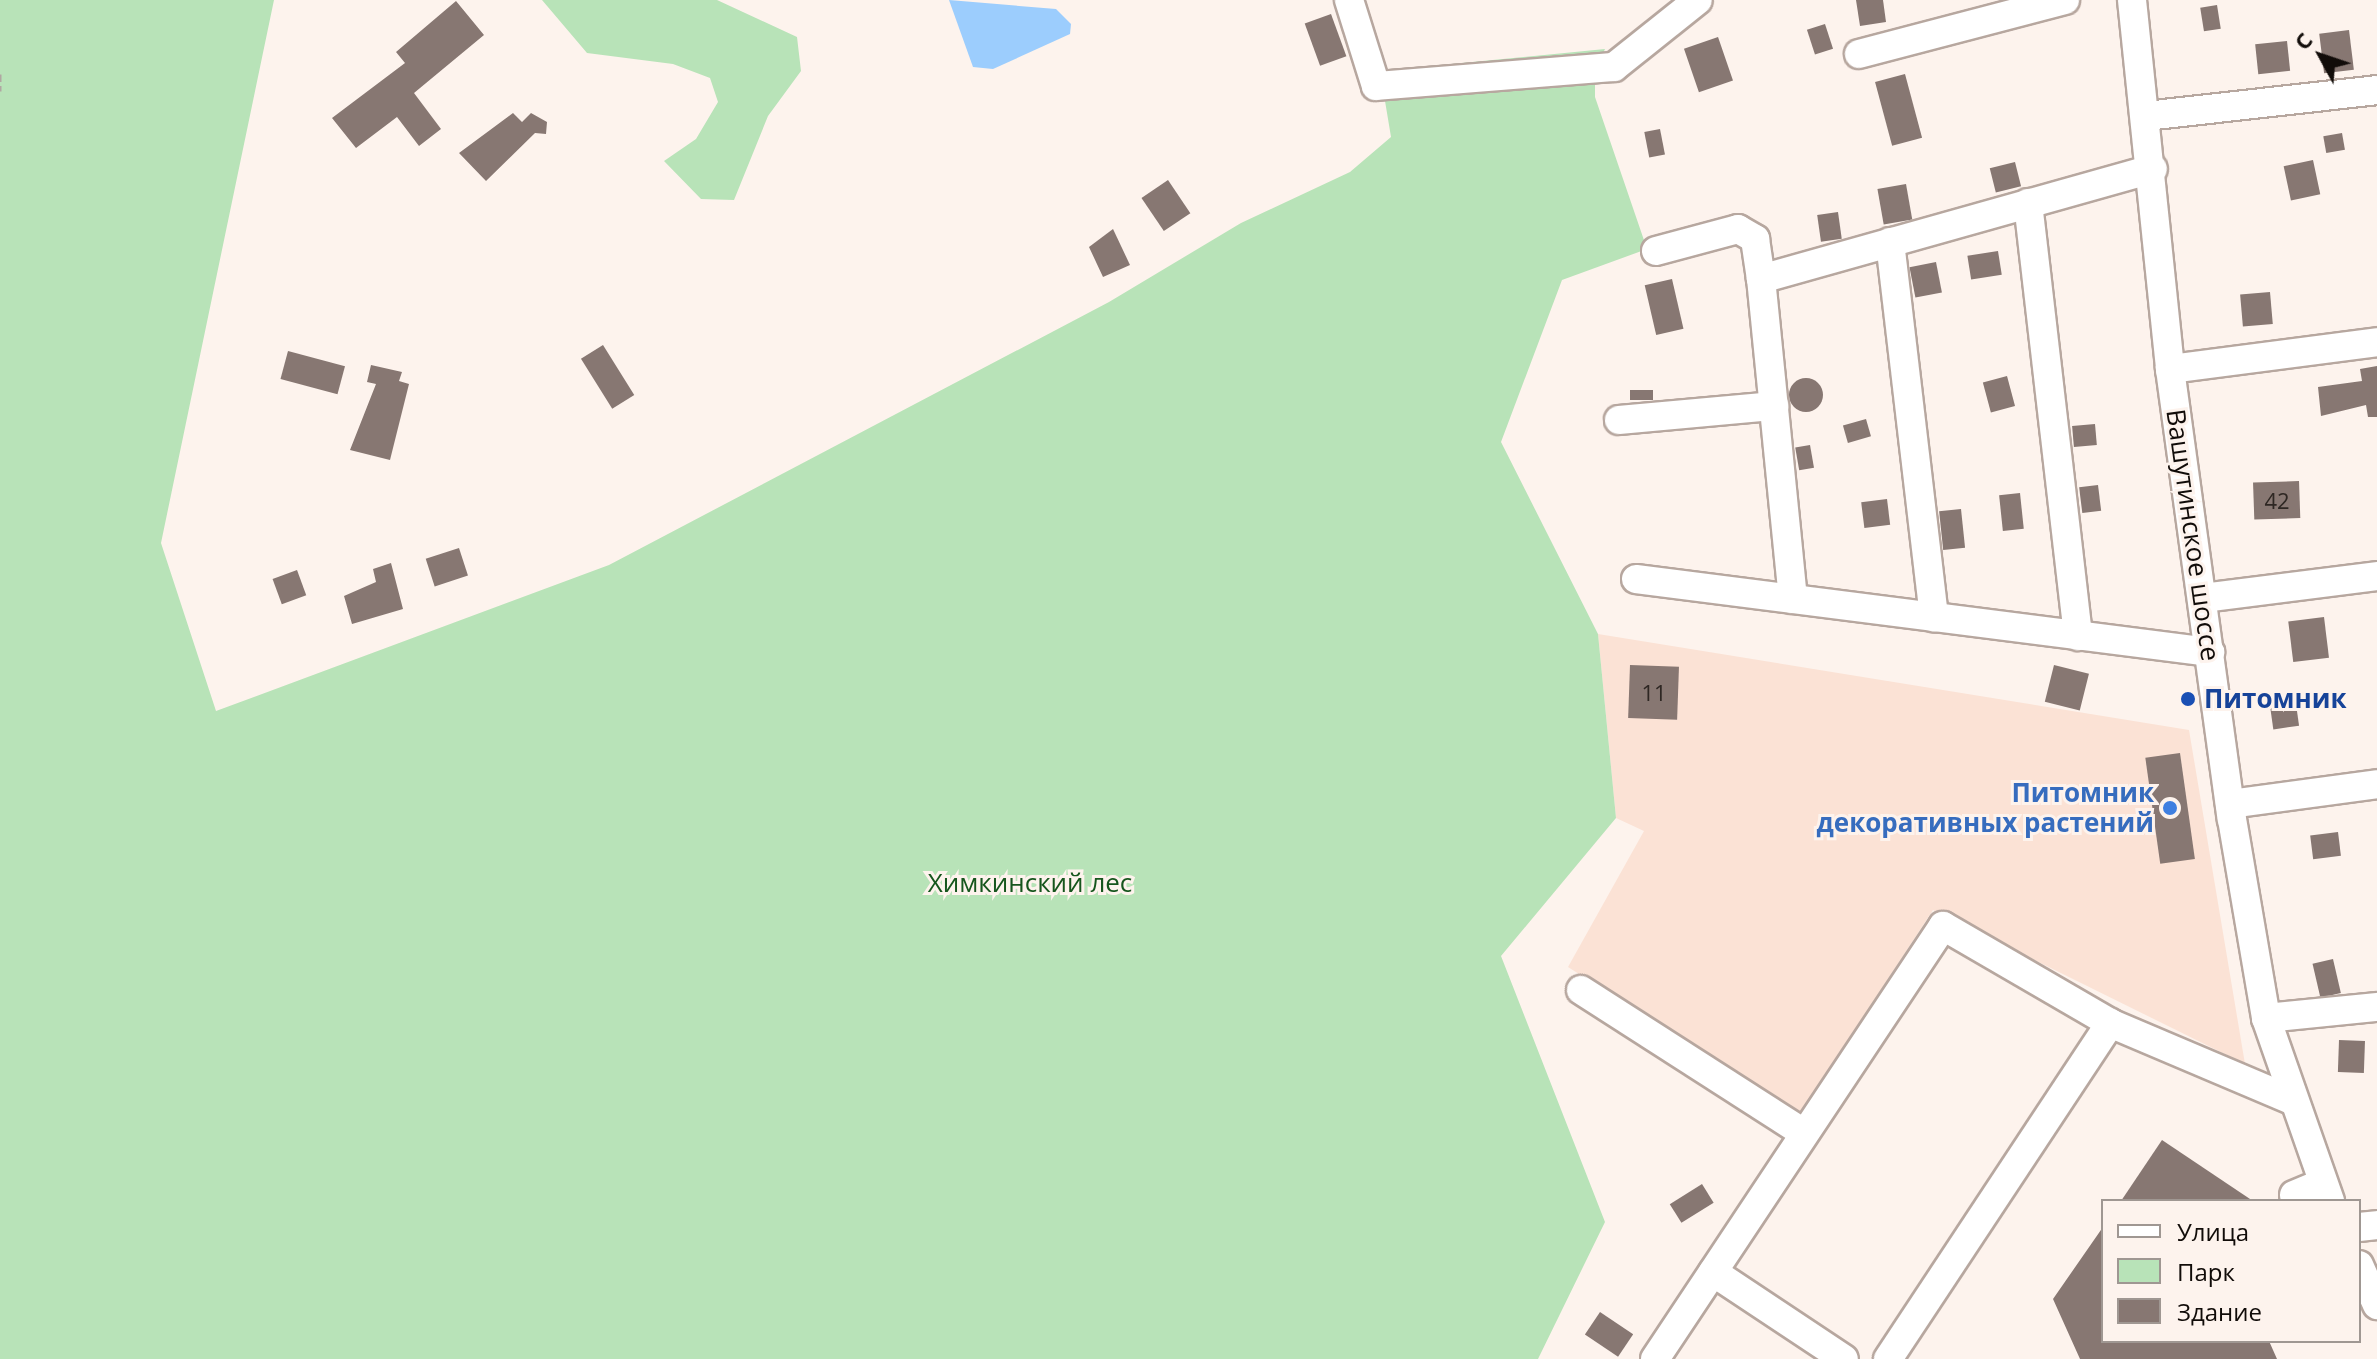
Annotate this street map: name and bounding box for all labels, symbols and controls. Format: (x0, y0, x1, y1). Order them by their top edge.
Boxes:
north arrow (2281, 16, 2361, 96)
text: С (2287, 26, 2319, 56)
street label: Вашутинское шоссе (2160, 407, 2226, 663)
house number: 42 (2264, 488, 2290, 514)
house number: 11 (1641, 680, 1667, 706)
place label: Питомник (2204, 683, 2347, 715)
marker: Питомник (2179, 690, 2197, 708)
place label: Питомник декоративных растений (1817, 777, 2154, 838)
marker: Питомник декоративных растений (2161, 799, 2179, 817)
park label: Химкинский лес (928, 867, 1132, 899)
legend (2101, 1199, 2361, 1343)
text: Улица (2177, 1215, 2249, 1248)
text: Парк (2177, 1255, 2235, 1288)
text: Здание (2177, 1295, 2262, 1328)

